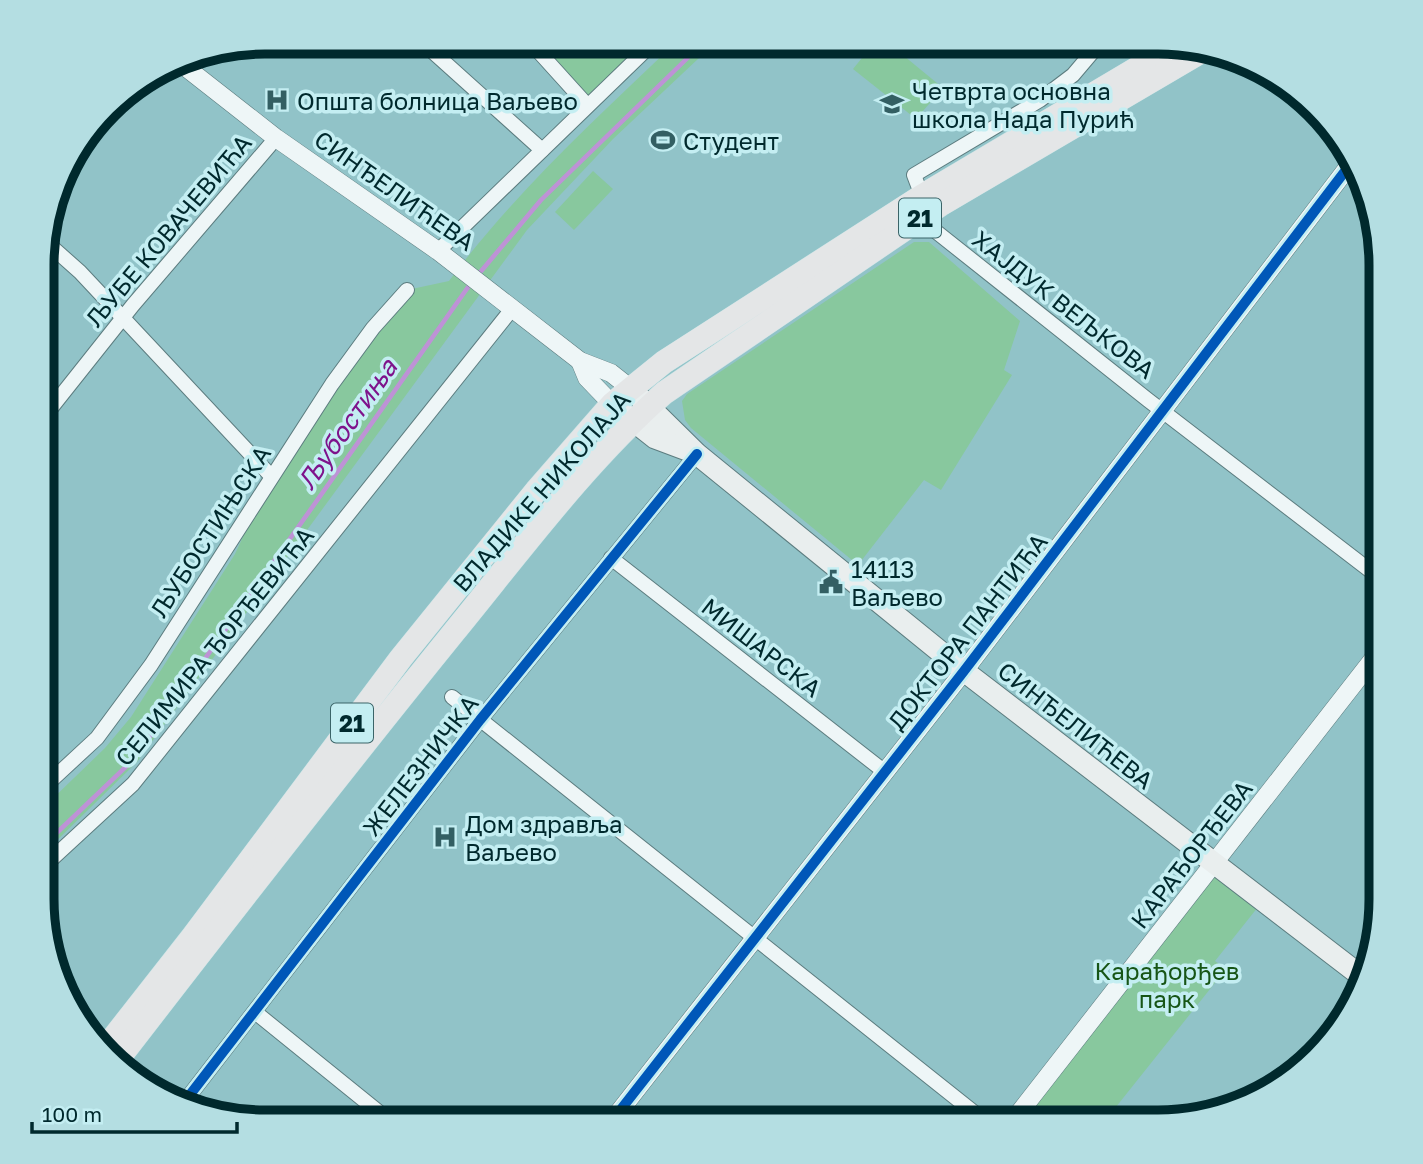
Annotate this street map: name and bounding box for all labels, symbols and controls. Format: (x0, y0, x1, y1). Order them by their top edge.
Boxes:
place label: Четврта основна школа Нада Пурић (912, 76, 1134, 133)
hospital icon: Општа болница Ваљево (263, 86, 291, 114)
place label: Општа болница Ваљево (297, 86, 578, 115)
school or university icon: Четврта основна школа Нада Пурић (878, 90, 906, 118)
street label: СИНЂЕЛИЋЕВА (309, 124, 481, 256)
sports icon: Студент (649, 126, 677, 154)
place label: Студент (683, 126, 779, 155)
street label: ЉУБЕ КОВАЧЕВИЋА (79, 128, 257, 332)
road number: 21 (899, 198, 941, 238)
street label: ХАЈДУК ВЕЉКОВА (967, 224, 1161, 384)
water label: Љубостиња (291, 352, 404, 495)
street label: ВЛАДИКЕ НИКОЛАЈА (446, 385, 636, 597)
street label: ЉУБОСТИЊСКА (144, 440, 276, 622)
street label: СЕЛИМИРА ЂОРЂЕВИЋА (109, 521, 319, 771)
street label: ДОКТОРА ПАНТИЋА (881, 527, 1053, 735)
place label: 14113 Ваљево (851, 554, 943, 611)
public building icon: 14113 Ваљево (817, 568, 845, 596)
street label: МИШАРСКА (696, 591, 828, 703)
street label: СИНЂЕЛИЋЕВА (993, 655, 1159, 795)
street label: ЖЕЛЕЗНИЧКА (356, 689, 484, 841)
road number: 21 (331, 704, 373, 743)
street label: КАРАЂОРЂЕВА (1124, 774, 1258, 934)
place label: Дом здравља Ваљево (465, 809, 623, 866)
hospital icon: Дом здравља Ваљево (431, 823, 459, 851)
park label: Карађорђев парк (1095, 956, 1239, 1013)
scale bar (32, 1090, 236, 1134)
text: 100 m (42, 1101, 102, 1127)

